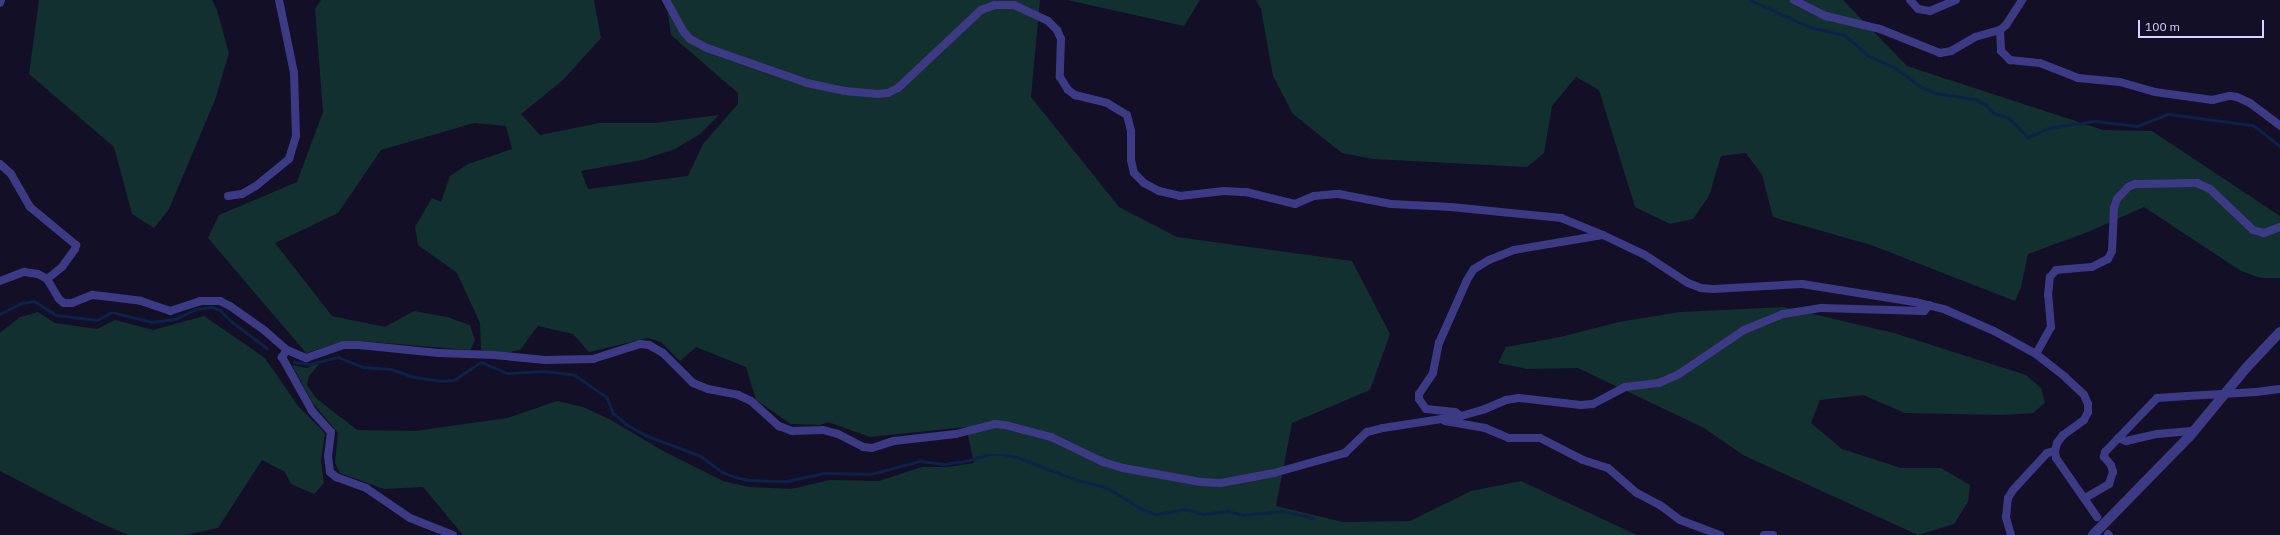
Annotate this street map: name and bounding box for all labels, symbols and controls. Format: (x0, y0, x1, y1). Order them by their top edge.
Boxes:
scale bar (2140, 12, 2266, 38)
text: 100 m (2145, 19, 2180, 34)

